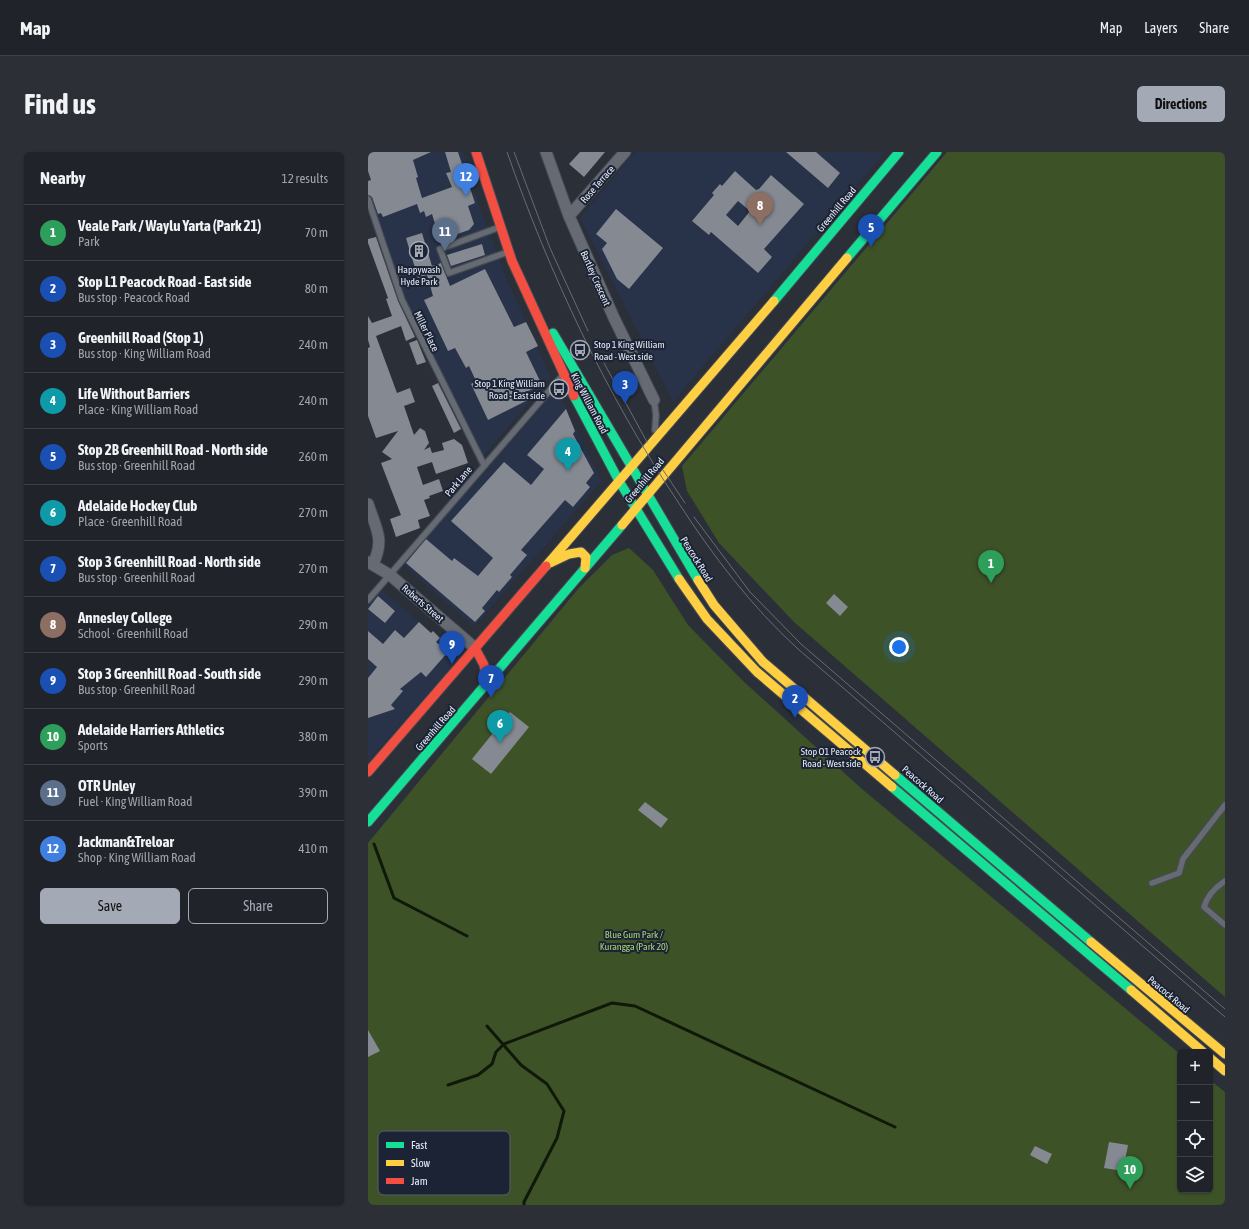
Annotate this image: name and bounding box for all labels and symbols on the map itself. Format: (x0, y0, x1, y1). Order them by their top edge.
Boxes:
pin: 12 (453, 163, 479, 196)
street label: Rose Terrace (578, 163, 617, 205)
street label: Greenhill Road (814, 185, 858, 234)
pin: 8 (747, 192, 773, 225)
pin: 5 (858, 214, 884, 247)
pin: 11 (432, 218, 458, 251)
building icon: Happywash Hyde Park (408, 240, 430, 262)
street label: Bartley Crescent (579, 249, 613, 308)
place label: Happywash Hyde Park (398, 264, 441, 287)
street label: Miller Place (412, 309, 441, 354)
bus stop icon: Stop 1 King William Road - West side (569, 339, 591, 361)
place label: Stop 1 King William Road - West side (594, 339, 665, 362)
street label: King William Road (569, 371, 610, 436)
pin: 3 (612, 371, 638, 404)
place label: Stop 1 King William Road - East side (474, 378, 545, 401)
bus stop icon: Stop 1 King William Road - East side (548, 378, 570, 400)
pin: 4 (555, 438, 581, 471)
street label: Greenhill Road (622, 456, 666, 505)
street label: Park Lane (443, 464, 474, 499)
street label: Peacock Road (678, 535, 715, 584)
pin: 1 (978, 550, 1004, 583)
street label: Roberts Street (400, 582, 446, 625)
pin: 9 (439, 631, 465, 664)
your location (889, 637, 909, 657)
pin: 7 (478, 665, 504, 698)
pin: 2 (782, 685, 808, 718)
street label: Greenhill Road (413, 704, 458, 753)
pin: 6 (487, 710, 513, 743)
place label: Stop O1 Peacock Road - West side (801, 746, 862, 769)
bus stop icon: Stop O1 Peacock Road - West side (864, 746, 886, 768)
street label: Peacock Road (900, 764, 946, 805)
park label: Blue Gum Park / Kurangga (Park 20) (600, 929, 668, 952)
street label: Peacock Road (1146, 974, 1192, 1015)
legend (378, 1131, 510, 1195)
text: Fast (411, 1139, 427, 1151)
pin: 10 (1117, 1156, 1143, 1189)
text: Slow (411, 1157, 430, 1169)
text: Jam (411, 1175, 428, 1187)

